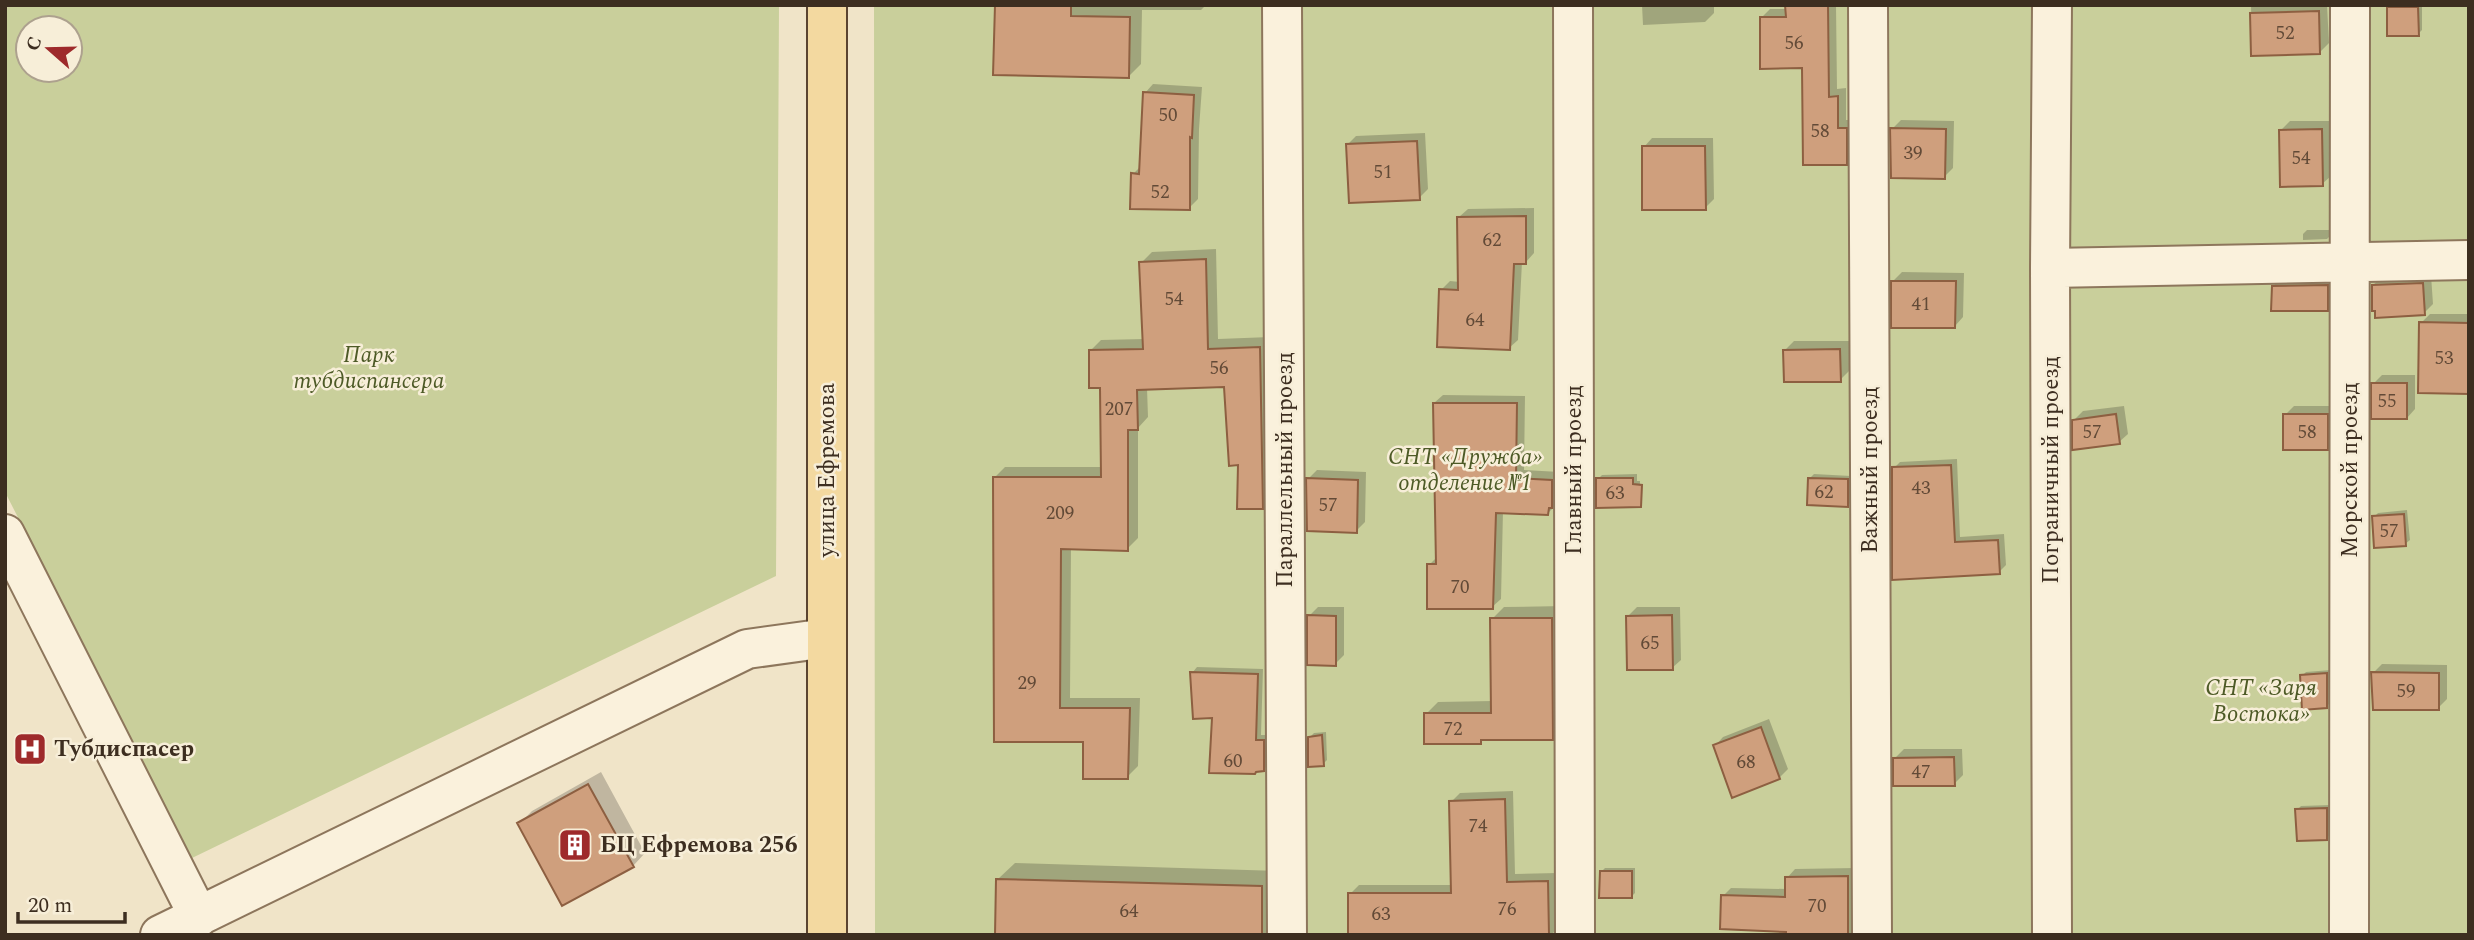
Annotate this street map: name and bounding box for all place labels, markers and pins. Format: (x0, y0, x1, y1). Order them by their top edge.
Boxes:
hospital icon: Тубдиспасер (11, 730, 49, 768)
place label: Тубдиспасер (54, 732, 194, 767)
building icon: БЦ Ефремова 256 (556, 826, 594, 864)
place label: БЦ Ефремова 256 (600, 828, 798, 863)

